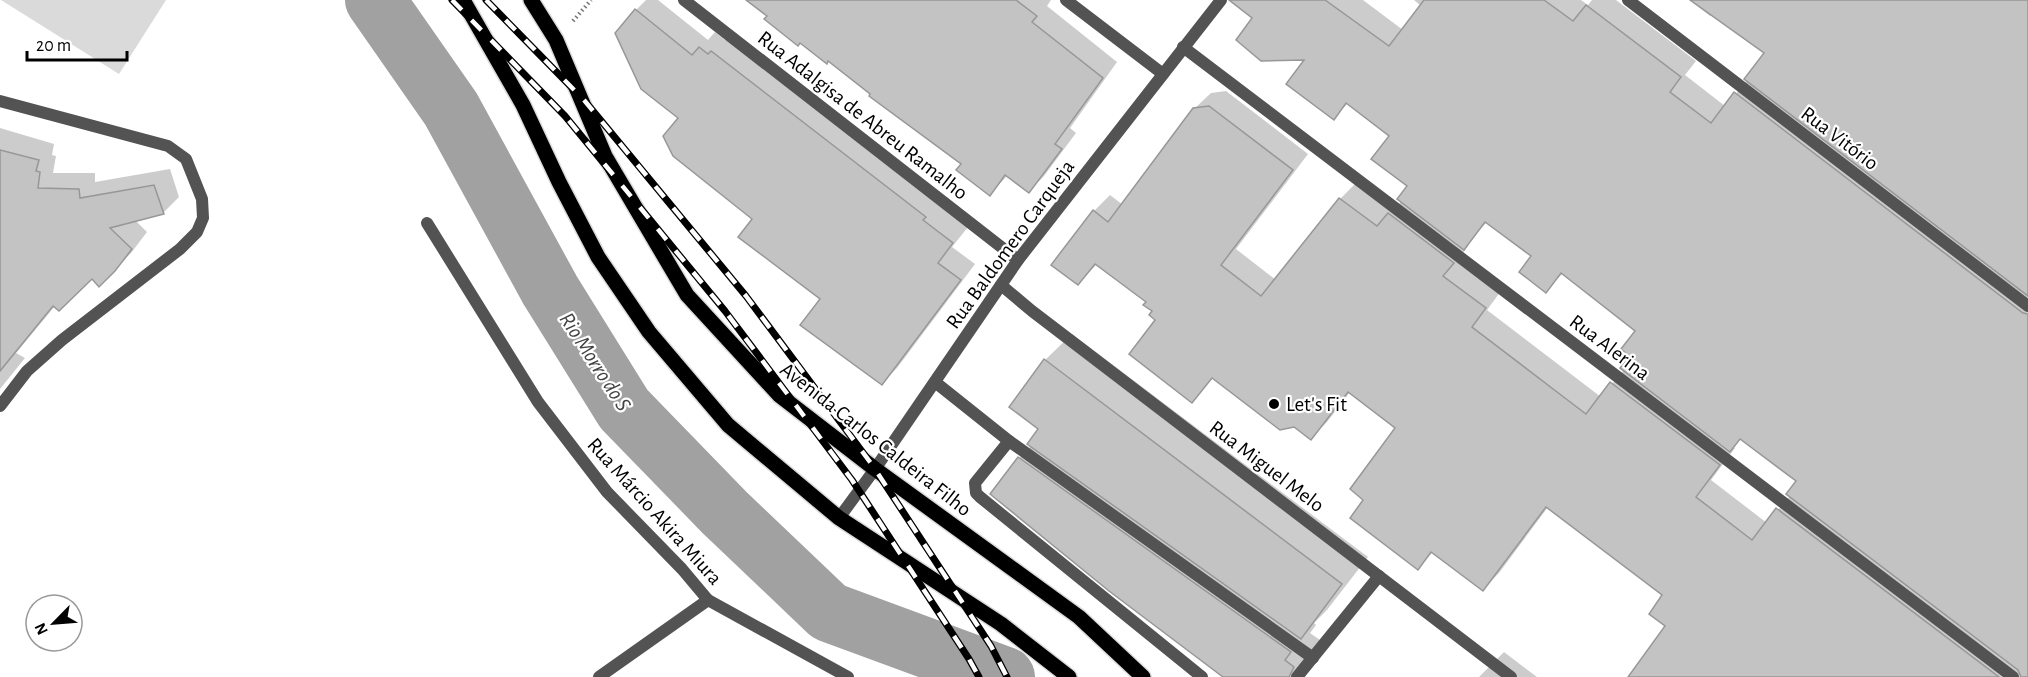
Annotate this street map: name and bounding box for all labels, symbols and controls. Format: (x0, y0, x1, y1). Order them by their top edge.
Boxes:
scale bar (27, 24, 128, 62)
street label: Rua Adalgisa de Abreu Ramalho (754, 27, 972, 204)
text: 20 m (36, 37, 71, 55)
street label: Rua Vitório (1797, 103, 1882, 174)
street label: Rua Baldomero Carqueja (942, 156, 1079, 332)
water label: Rio Morro do S (555, 308, 635, 415)
street label: Rua Alerina (1566, 311, 1654, 384)
street label: Avenida Carlos Caldeira Filho (776, 359, 975, 520)
place label: Let's Fit (1286, 394, 1347, 415)
marker: Let's Fit (1267, 397, 1281, 411)
street label: Rua Miguel Melo (1206, 417, 1328, 516)
street label: Rua Márcio Akira Miura (583, 434, 726, 589)
north arrow (24, 593, 84, 653)
text: N (32, 620, 51, 637)

